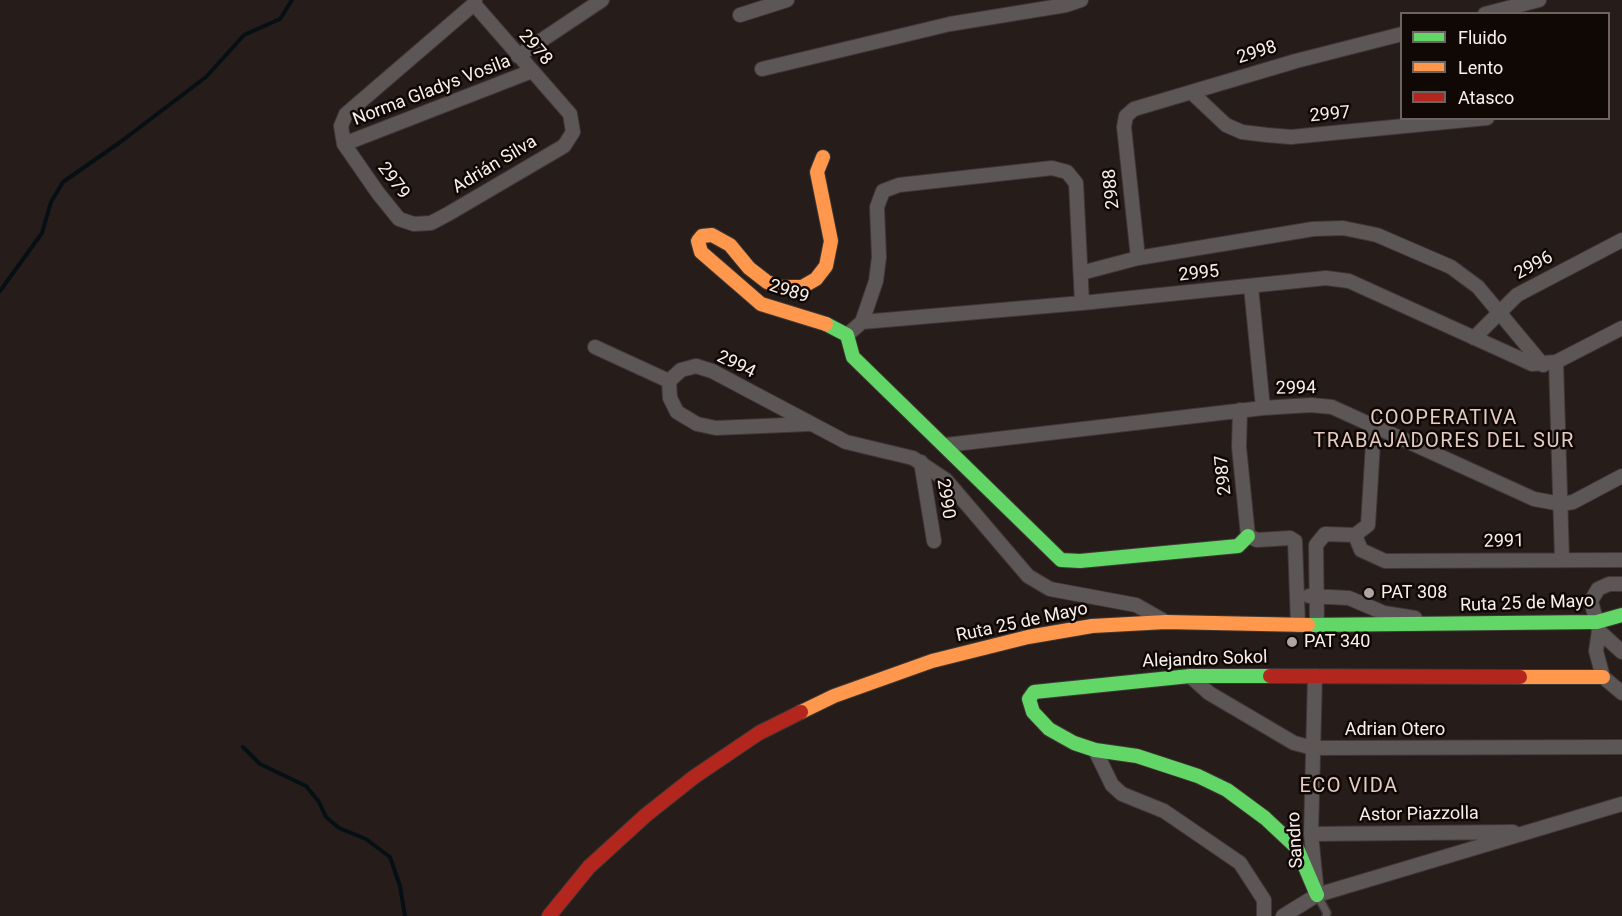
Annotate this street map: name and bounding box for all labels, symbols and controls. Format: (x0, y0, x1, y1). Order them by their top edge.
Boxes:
legend (1400, 12, 1610, 120)
street label: 2978 (514, 26, 556, 70)
text: Fluido (1458, 27, 1507, 48)
street label: 2998 (1234, 37, 1280, 69)
street label: Norma Gladys Vosila (350, 51, 514, 131)
text: Lento (1458, 57, 1503, 78)
text: Atasco (1458, 87, 1514, 108)
street label: 2997 (1309, 102, 1351, 128)
street label: Adrián Silva (449, 131, 541, 199)
street label: 2979 (372, 158, 414, 204)
street label: 2988 (1099, 168, 1125, 210)
street label: 2996 (1511, 247, 1557, 285)
street label: 2995 (1178, 261, 1220, 287)
street label: 2989 (766, 275, 812, 309)
street label: 2994 (713, 346, 759, 384)
street label: 2994 (1276, 378, 1316, 400)
district label: COOPERATIVA TRABAJADORES DEL SUR (1313, 407, 1575, 454)
street label: 2987 (1211, 454, 1237, 496)
street label: 2990 (931, 477, 959, 521)
street label: 2991 (1484, 531, 1524, 553)
place label: PAT 308 (1381, 582, 1447, 604)
marker: PAT 308 (1362, 586, 1376, 600)
street label: Ruta 25 de Mayo (1460, 591, 1594, 617)
street label: Ruta 25 de Mayo (954, 599, 1090, 647)
place label: PAT 340 (1304, 631, 1370, 653)
marker: PAT 340 (1285, 635, 1299, 649)
street label: Alejandro Sokol (1142, 647, 1268, 673)
street label: Adrian Otero (1345, 719, 1445, 741)
district label: ECO VIDA (1299, 775, 1399, 799)
street label: Astor Piazzolla (1359, 803, 1479, 827)
street label: Sandro (1284, 811, 1308, 869)

